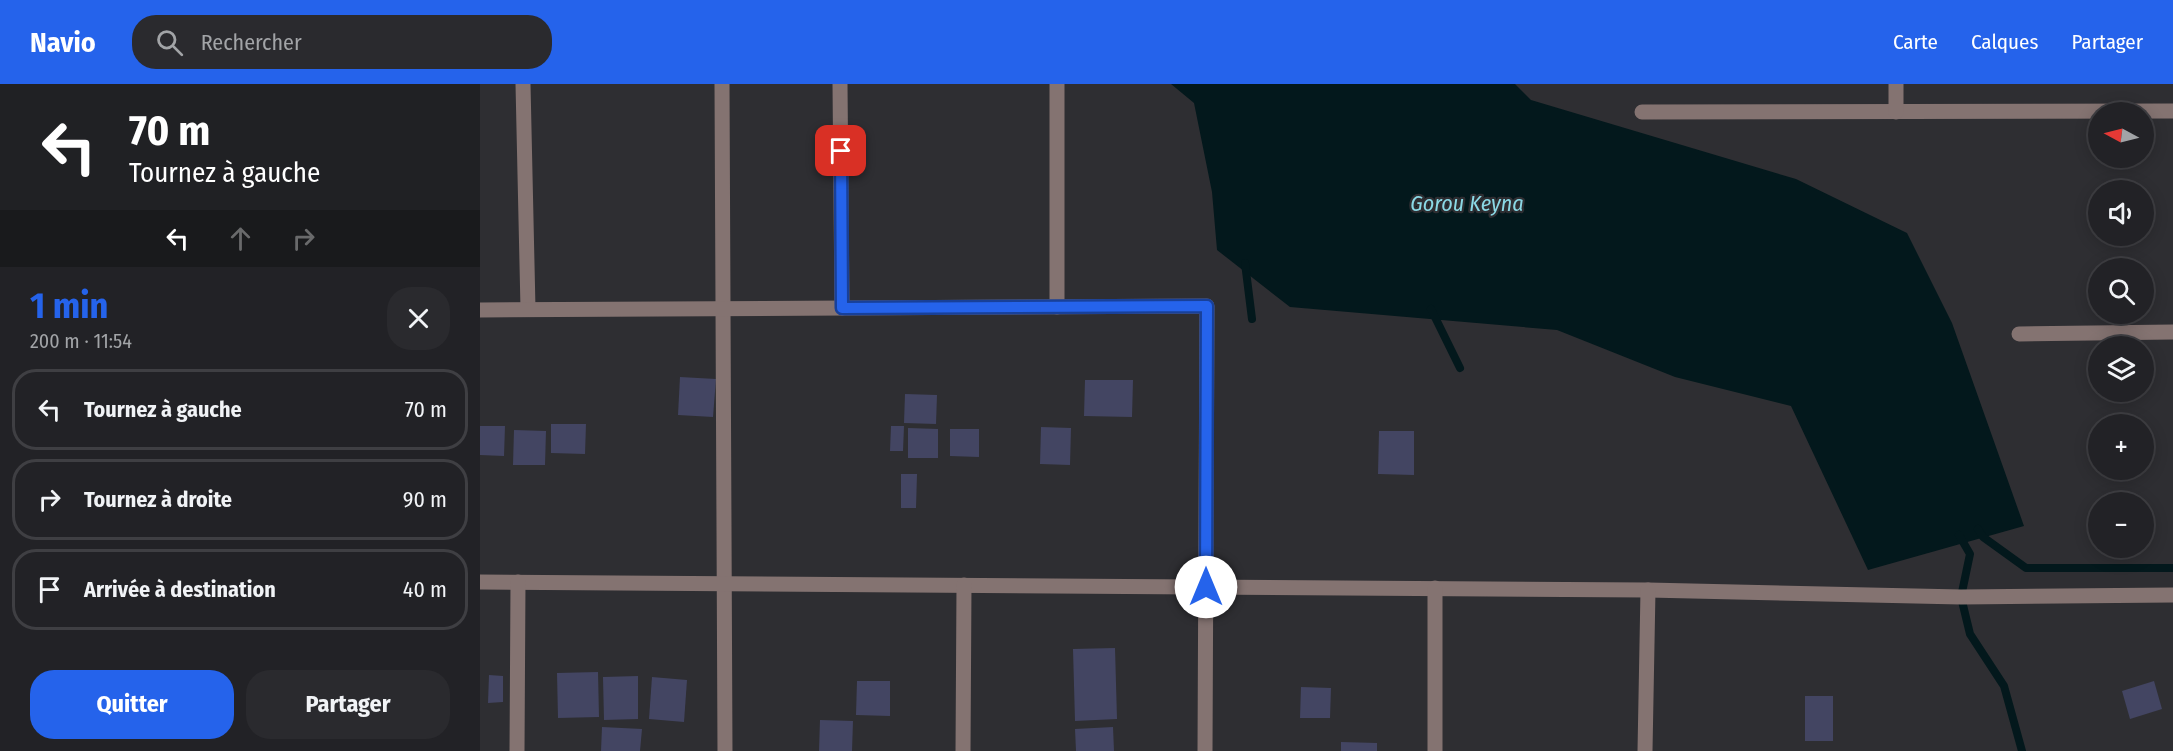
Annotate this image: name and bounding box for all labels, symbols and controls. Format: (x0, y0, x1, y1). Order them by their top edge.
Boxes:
search box (132, 15, 552, 69)
text: Navio (30, 26, 96, 59)
icon: search (153, 26, 186, 59)
text: Rechercher (201, 29, 302, 56)
text: Carte (1893, 29, 1938, 55)
text: Calques (1971, 29, 2038, 55)
text: Partager (2071, 29, 2143, 55)
north arrow (2088, 102, 2154, 168)
map controls (2088, 102, 2154, 558)
text: 70 m (129, 106, 210, 156)
icon: left (30, 108, 108, 186)
pin (815, 125, 866, 176)
icon: arrive (824, 134, 857, 167)
text: Tournez à gauche (129, 157, 320, 189)
button: sound (2088, 180, 2154, 246)
water label: Gorou Keyna (1410, 190, 1524, 217)
icon: left (161, 222, 194, 255)
icon: ahead (224, 222, 257, 255)
icon: right (287, 222, 320, 255)
button: search (2088, 258, 2154, 324)
text: 1 min (30, 284, 108, 328)
button: close (387, 287, 450, 350)
text: 200 m · 11:54 (30, 329, 132, 353)
button: layers (2088, 336, 2154, 402)
icon: left (33, 393, 66, 426)
text: Tournez à gauche (84, 396, 242, 423)
text: 70 m (405, 396, 447, 423)
button: + (2088, 414, 2154, 480)
icon: right (33, 483, 66, 516)
text: Tournez à droite (84, 486, 232, 513)
text: 90 m (403, 486, 447, 513)
button: − (2088, 492, 2154, 558)
position arrow (1174, 555, 1238, 619)
icon: arrive (33, 573, 66, 606)
text: Arrivée à destination (84, 576, 276, 603)
text: 40 m (403, 576, 447, 603)
button: Quitter (30, 670, 234, 739)
button: Partager (246, 670, 450, 739)

